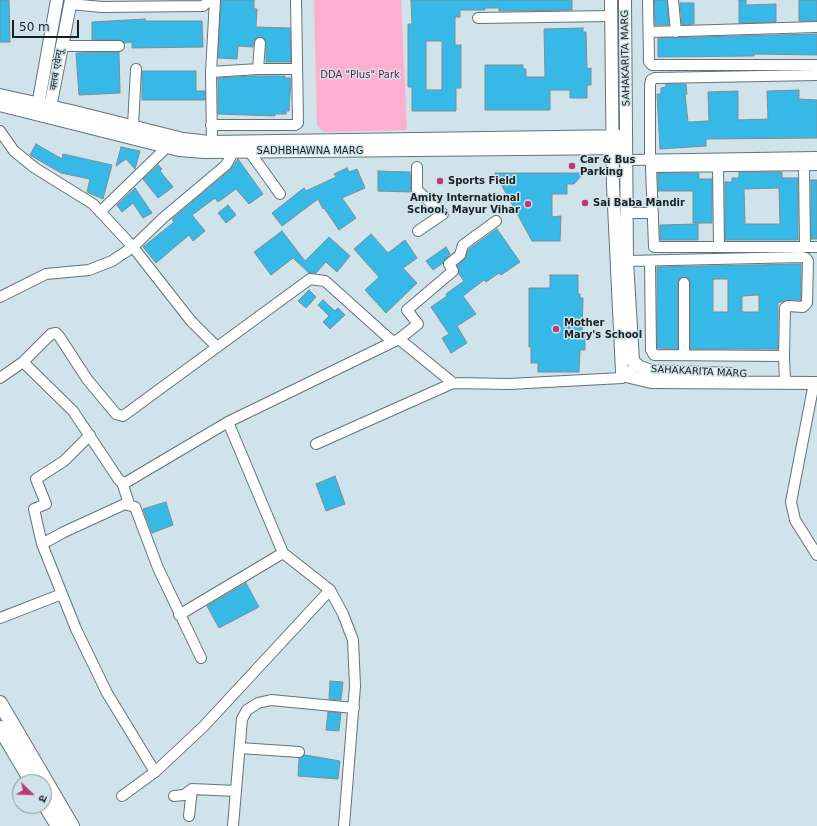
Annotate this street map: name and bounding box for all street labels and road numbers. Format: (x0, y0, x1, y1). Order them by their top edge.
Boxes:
street label: SAHAKARITA MARG (619, 10, 633, 106)
street label: क्लब एवेन्यू (48, 49, 66, 91)
street label: SADHBHAWNA MARG (257, 145, 363, 157)
street label: SAHAKARITA MARG (651, 363, 747, 381)

